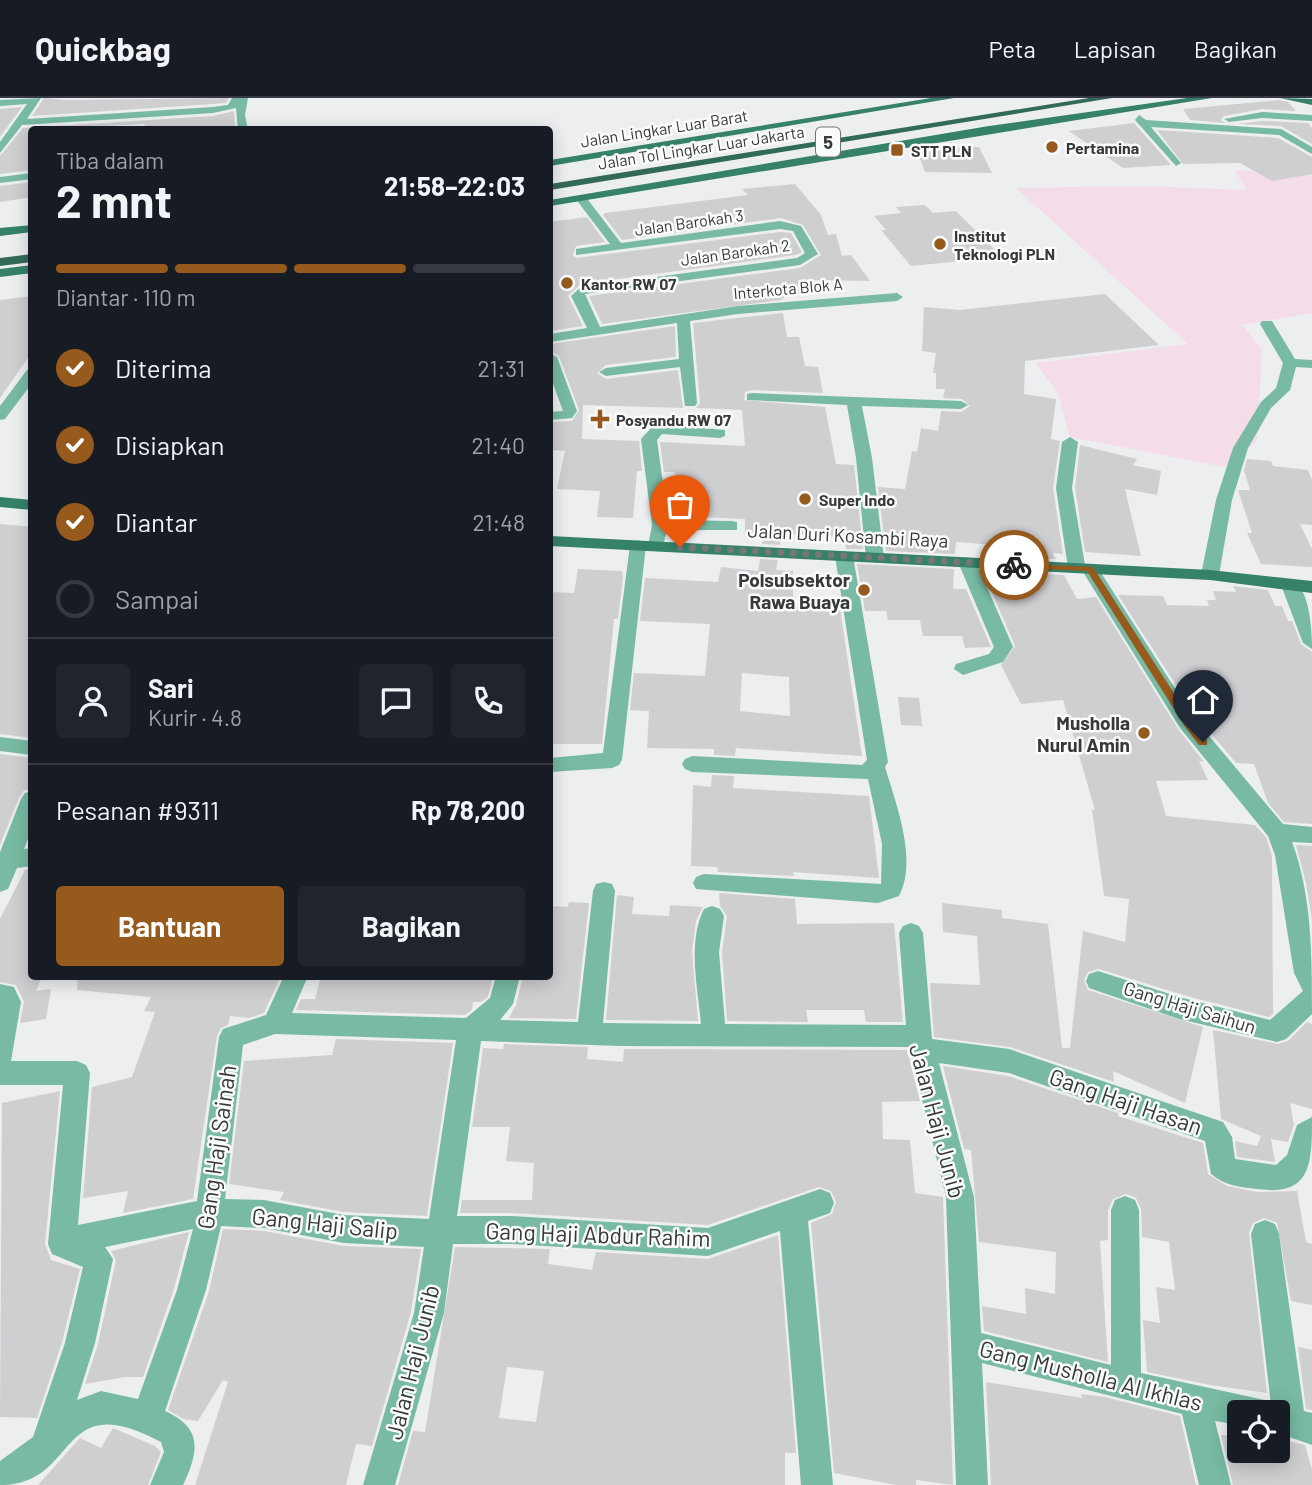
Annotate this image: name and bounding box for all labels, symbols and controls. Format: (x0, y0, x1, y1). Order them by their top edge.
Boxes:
text: Quickbag (35, 28, 171, 68)
text: Peta (988, 34, 1036, 63)
text: Lapisan (1074, 34, 1156, 63)
text: Bagikan (1194, 34, 1277, 63)
street label: Jalan Lingkar Luar Barat (579, 105, 749, 151)
street label: Jalan Tol Lingkar Luar Jakarta (597, 121, 805, 173)
road number: 5 (816, 127, 840, 156)
place label: Pertamina (1066, 138, 1139, 157)
marker: Pertamina (1044, 139, 1060, 155)
place label: STT PLN (911, 141, 972, 160)
marker: STT PLN (889, 142, 905, 158)
text: Tiba dalam (56, 146, 164, 174)
text: 21:58–22:03 (384, 170, 525, 201)
text: 2 mnt (56, 172, 172, 227)
street label: Jalan Barokah 3 (633, 205, 745, 239)
place label: Institut Teknologi PLN (954, 226, 1055, 263)
street label: Jalan Barokah 2 (679, 235, 791, 269)
marker: Institut Teknologi PLN (932, 236, 948, 252)
place label: Kantor RW 07 (581, 274, 676, 293)
street label: Interkota Blok A (733, 274, 844, 302)
marker: Kantor RW 07 (559, 275, 575, 291)
text: Diantar · 110 m (56, 283, 196, 311)
icon: check (56, 349, 94, 387)
text: Diterima (115, 352, 212, 383)
text: 21:31 (477, 354, 525, 382)
marker: Posyandu RW 07 (590, 409, 610, 429)
place label: Posyandu RW 07 (616, 410, 731, 429)
icon: check (56, 426, 94, 464)
text: Disiapkan (115, 429, 225, 460)
text: 21:40 (471, 431, 525, 459)
pin (650, 475, 710, 547)
icon: bag (661, 486, 699, 524)
place label: Super Indo (819, 490, 895, 509)
marker: Super Indo (797, 491, 813, 507)
icon: check (56, 503, 94, 541)
text: Diantar (115, 506, 197, 537)
text: 21:48 (472, 508, 525, 536)
street label: Jalan Duri Kosambi Raya (747, 518, 949, 552)
courier (979, 530, 1049, 600)
icon: bike (995, 546, 1033, 584)
place label: Polsubsektor Rawa Buaya (738, 568, 851, 613)
marker: Polsubsektor Rawa Buaya (856, 582, 872, 598)
text: Sampai (115, 583, 199, 614)
button: person (56, 664, 130, 738)
button: chat (359, 664, 433, 738)
button: phone (451, 664, 525, 738)
pin (1173, 670, 1233, 742)
text: Sari (148, 672, 194, 703)
icon: home (1184, 681, 1222, 719)
text: Kurir · 4.8 (148, 703, 242, 731)
place label: Musholla Nurul Amin (1037, 711, 1130, 756)
marker: Musholla Nurul Amin (1136, 725, 1152, 741)
text: Pesanan #9311 (56, 794, 219, 825)
text: Rp 78,200 (411, 794, 525, 825)
button: Bantuan (56, 886, 284, 966)
button: Bagikan (298, 886, 525, 966)
street label: Gang Haji Saihun (1121, 976, 1259, 1038)
street label: Jalan Haji Junib (904, 1041, 972, 1201)
street label: Gang Haji Hasan (1046, 1062, 1206, 1140)
street label: Gang Haji Sainah (191, 1063, 241, 1231)
street label: Gang Haji Salip (250, 1201, 400, 1245)
street label: Gang Haji Abdur Rahim (485, 1216, 711, 1252)
street label: Jalan Haji Junib (379, 1282, 445, 1442)
street label: Gang Musholla Al Ikhlas (977, 1334, 1205, 1416)
map controls (1227, 1400, 1290, 1463)
button: locate (1227, 1400, 1290, 1463)

